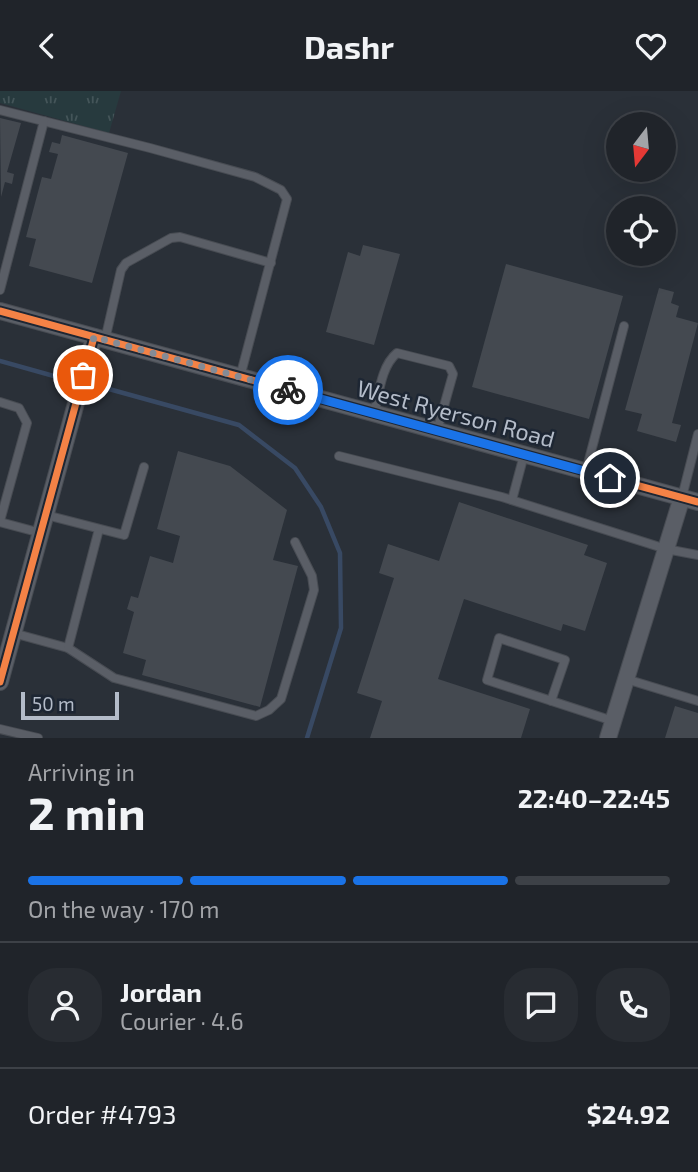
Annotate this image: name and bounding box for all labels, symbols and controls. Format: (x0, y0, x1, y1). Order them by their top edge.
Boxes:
icon: back (28, 27, 66, 65)
text: Dashr (304, 27, 394, 65)
icon: heart (632, 27, 670, 65)
north arrow (606, 112, 676, 182)
map controls (606, 112, 676, 266)
button: locate (606, 196, 676, 266)
pin (53, 345, 113, 405)
courier (253, 355, 323, 425)
icon: bag (64, 356, 102, 394)
icon: bike (269, 371, 307, 409)
street label: West Ryerson Road (354, 373, 558, 453)
pin (580, 448, 640, 508)
icon: home (591, 459, 629, 497)
scale bar (21, 689, 119, 721)
text: 50 m (32, 692, 75, 715)
text: Arriving in (28, 758, 135, 786)
text: 22:40–22:45 (518, 782, 670, 813)
text: 2 min (28, 784, 146, 839)
text: On the way · 170 m (28, 895, 220, 923)
button: person (28, 968, 102, 1042)
button: chat (504, 968, 578, 1042)
button: phone (596, 968, 670, 1042)
text: Jordan (120, 976, 202, 1007)
text: Courier · 4.6 (120, 1007, 244, 1035)
text: Order #4793 (28, 1098, 177, 1129)
text: $24.92 (586, 1098, 670, 1129)

